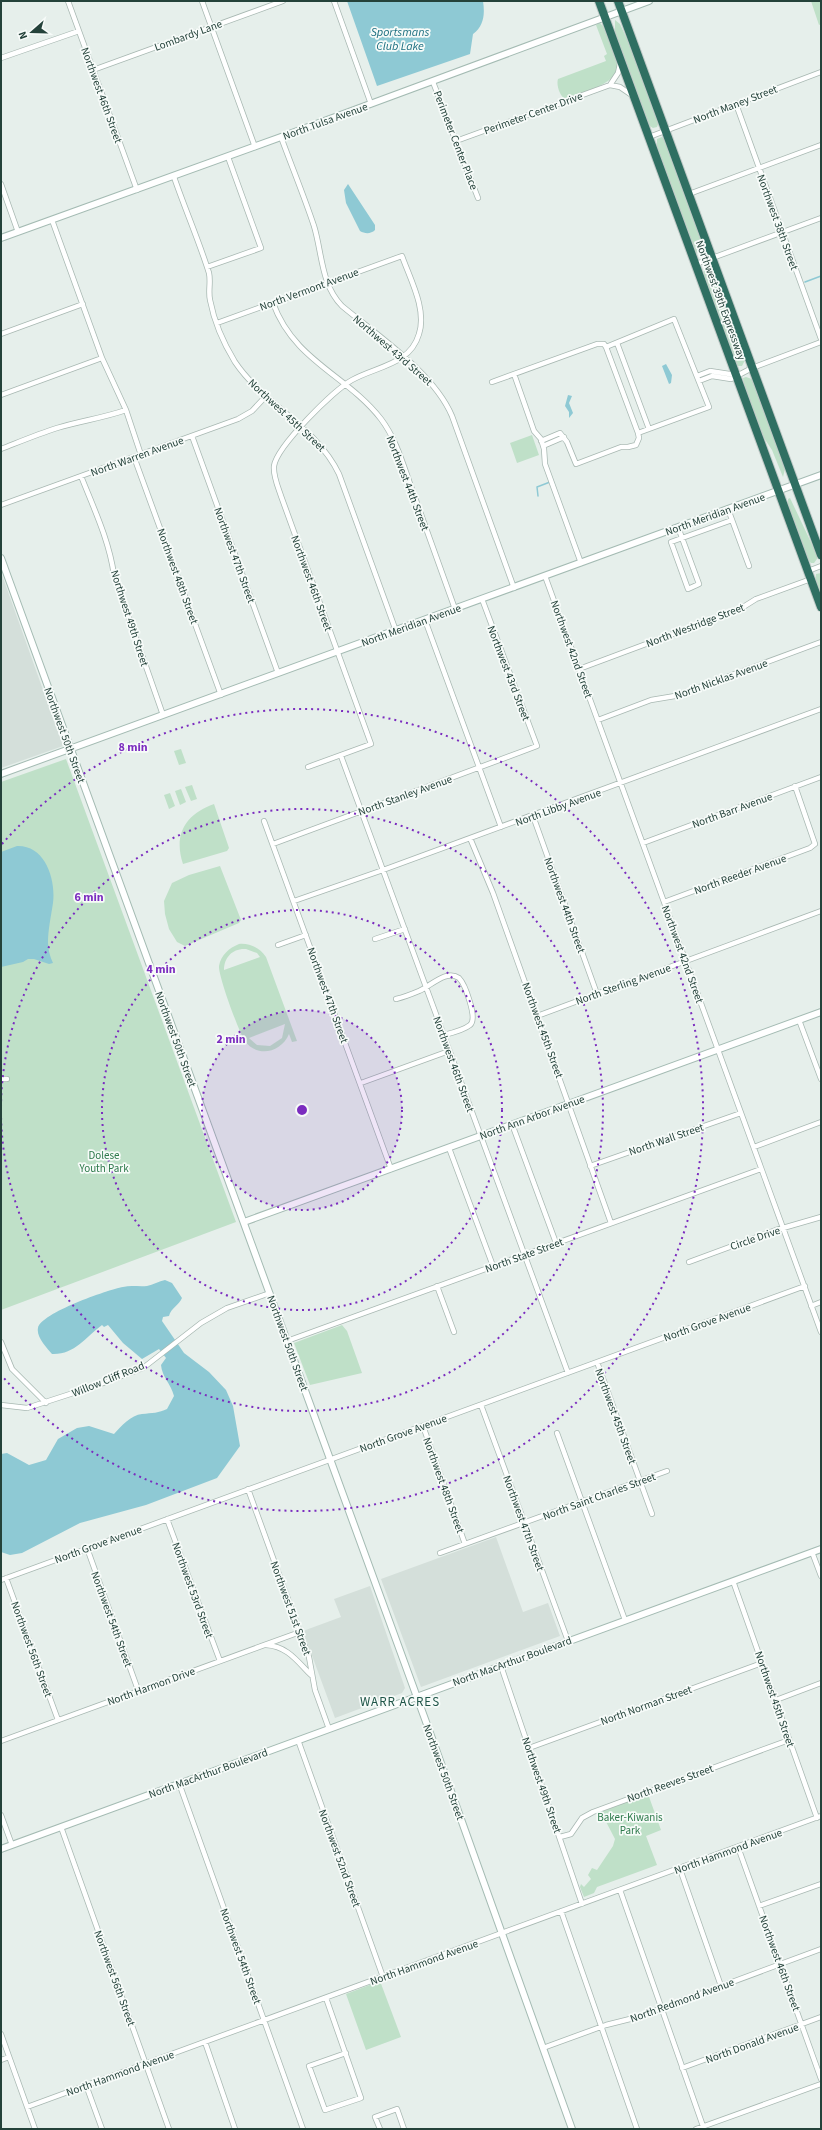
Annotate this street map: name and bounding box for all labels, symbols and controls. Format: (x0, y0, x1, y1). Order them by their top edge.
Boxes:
north arrow (12, 12, 52, 52)
street label: Lombardy Lane (152, 16, 225, 55)
water label: Sportsmans Club Lake (371, 24, 429, 55)
text: N (15, 29, 31, 41)
street label: Northwest 46th Street (77, 45, 126, 145)
street label: North Maney Street (691, 81, 780, 127)
street label: Perimeter Center Place (430, 88, 482, 192)
street label: Perimeter Center Drive (482, 88, 585, 138)
street label: North Tulsa Avenue (281, 99, 370, 144)
street label: Northwest 38th Street (753, 172, 802, 272)
street label: Northwest 39th Expressway (692, 238, 749, 362)
street label: North Vermont Avenue (258, 264, 361, 314)
street label: Northwest 43rd Street (350, 312, 436, 389)
street label: Northwest 45th Street (245, 376, 329, 455)
street label: North Warren Avenue (89, 432, 186, 480)
street label: Northwest 44th Street (383, 434, 433, 533)
street label: North Meridian Avenue (663, 489, 768, 540)
street label: Northwest 47th Street (210, 505, 259, 605)
street label: Northwest 48th Street (153, 526, 202, 626)
street label: Northwest 46th Street (287, 533, 336, 633)
street label: Northwest 49th Street (107, 568, 152, 669)
street label: Northwest 42nd Street (547, 598, 596, 700)
street label: North Meridian Avenue (359, 600, 464, 651)
street label: North Westridge Street (644, 600, 747, 651)
street label: Northwest 43rd Street (483, 623, 534, 723)
street label: North Nicklas Avenue (672, 655, 770, 703)
street label: Northwest 50th Street (40, 685, 89, 785)
text: 8 min (118, 739, 148, 756)
street label: North Stanley Avenue (356, 771, 455, 819)
street label: North Libby Avenue (513, 785, 604, 830)
street label: North Barr Avenue (690, 789, 775, 832)
street label: North Reeder Avenue (692, 851, 789, 898)
street label: Northwest 44th Street (540, 855, 589, 955)
text: 6 min (74, 889, 104, 906)
street label: Northwest 42nd Street (658, 903, 707, 1005)
street label: Northwest 47th Street (303, 945, 352, 1045)
street label: North Sterling Avenue (573, 960, 673, 1009)
text: 4 min (146, 961, 176, 978)
street label: Northwest 45th Street (518, 980, 567, 1080)
street label: Northwest 50th Street (151, 989, 200, 1089)
street label: Northwest 46th Street (429, 1014, 478, 1114)
text: 2 min (216, 1031, 246, 1048)
street label: North Ann Arbor Avenue (478, 1091, 587, 1143)
centre of rings (295, 1103, 309, 1117)
street label: North Wall Street (627, 1120, 706, 1159)
park label: Dolese Youth Park (78, 1148, 129, 1176)
street label: Circle Drive (728, 1223, 783, 1254)
street label: North State Street (483, 1234, 566, 1277)
street label: Northwest 50th Street (263, 1293, 312, 1393)
street label: North Grove Avenue (661, 1300, 753, 1345)
street label: Willow Cliff Road (70, 1358, 147, 1401)
street label: Northwest 45th Street (591, 1366, 640, 1466)
street label: North Grove Avenue (357, 1411, 449, 1456)
street label: Northwest 48th Street (419, 1435, 468, 1535)
street label: North Saint Charles Street (541, 1469, 658, 1524)
street label: Northwest 47th Street (499, 1473, 548, 1573)
street label: North Grove Avenue (52, 1522, 144, 1567)
street label: Northwest 53rd Street (168, 1540, 217, 1640)
street label: Northwest 51st Street (267, 1559, 315, 1658)
street label: Northwest 54th Street (87, 1569, 136, 1669)
street label: Northwest 56th Street (7, 1599, 56, 1699)
street label: North MacArthur Boulevard (450, 1633, 574, 1690)
street label: Northwest 45th Street (751, 1649, 798, 1749)
street label: North Harmon Drive (105, 1663, 198, 1709)
street label: North Norman Street (598, 1682, 694, 1729)
district label: WARR ACRES (360, 1693, 440, 1711)
street label: Northwest 50th Street (419, 1722, 468, 1822)
street label: Northwest 49th Street (518, 1735, 565, 1835)
street label: North MacArthur Boulevard (146, 1745, 270, 1802)
street label: North Reeves Street (625, 1761, 716, 1806)
street label: Northwest 52nd Street (315, 1807, 364, 1909)
park label: Baker-Kiwanis Park (597, 1810, 663, 1838)
street label: North Hammond Avenue (672, 1825, 785, 1878)
street label: Northwest 54th Street (216, 1906, 265, 2006)
street label: Northwest 46th Street (755, 1913, 804, 2013)
street label: Northwest 56th Street (90, 1928, 139, 2028)
street label: North Hammond Avenue (368, 1936, 481, 1989)
street label: North Redmond Avenue (628, 1974, 737, 2026)
street label: North Donald Avenue (704, 2019, 801, 2067)
street label: North Hammond Avenue (64, 2047, 177, 2100)

